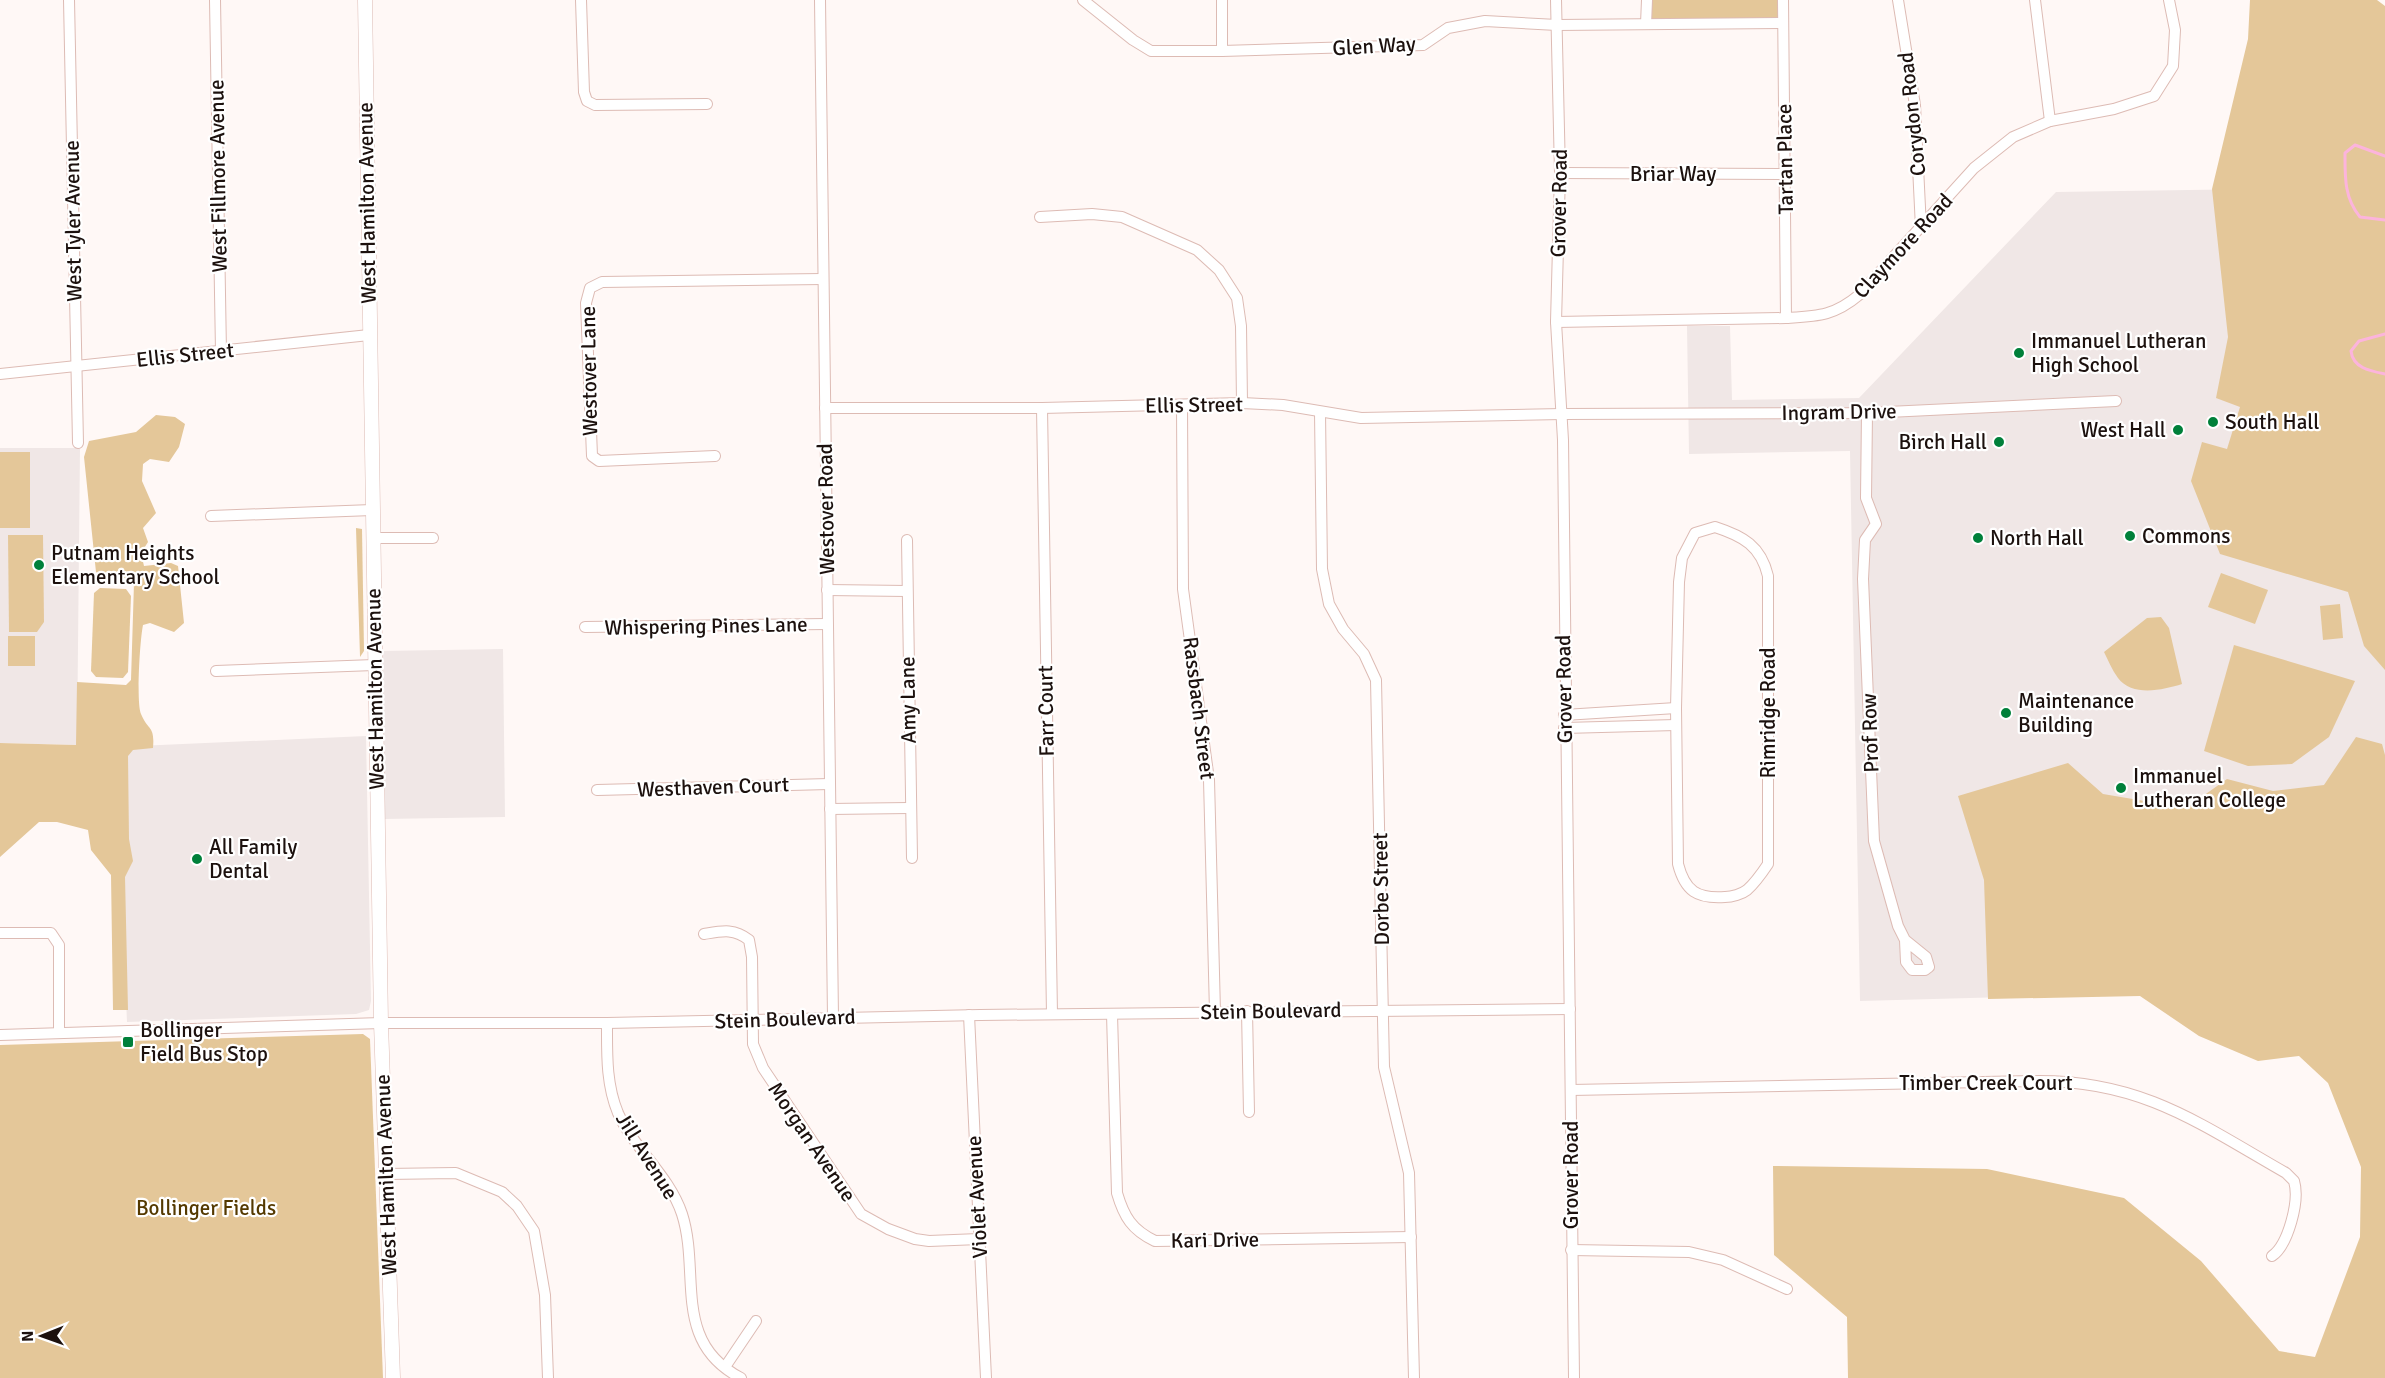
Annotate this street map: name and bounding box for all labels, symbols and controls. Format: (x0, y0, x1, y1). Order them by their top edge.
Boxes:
street label: Glen Way (1332, 31, 1416, 61)
street label: Corydon Road (1893, 51, 1931, 177)
street label: West Fillmore Avenue (203, 79, 233, 273)
street label: West Hamilton Avenue (352, 102, 382, 304)
street label: Tartan Place (1771, 103, 1799, 215)
street label: West Tyler Avenue (59, 140, 87, 302)
street label: Grover Road (1545, 148, 1573, 258)
street label: Briar Way (1630, 161, 1716, 187)
street label: Claymore Road (1848, 188, 1958, 304)
street label: Westover Lane (575, 306, 603, 436)
place label: Immanuel Lutheran High School (2031, 328, 2206, 378)
street label: Ellis Street (135, 337, 235, 373)
marker: Immanuel Lutheran High School (2012, 346, 2026, 360)
street label: Ellis Street (1145, 391, 1243, 419)
street label: Ingram Drive (1781, 398, 1897, 426)
place label: South Hall (2225, 409, 2319, 435)
marker: South Hall (2206, 415, 2220, 429)
place label: West Hall (2080, 417, 2166, 443)
marker: West Hall (2171, 423, 2185, 437)
place label: Birch Hall (1898, 429, 1987, 455)
marker: Birch Hall (1992, 435, 2006, 449)
street label: Westover Road (812, 443, 840, 575)
place label: Commons (2142, 523, 2230, 549)
place label: North Hall (1990, 525, 2084, 551)
marker: Commons (2123, 529, 2137, 543)
marker: North Hall (1971, 531, 1985, 545)
place label: Putnam Heights Elementary School (51, 540, 220, 590)
marker: Putnam Heights Elementary School (32, 558, 46, 572)
street label: West Hamilton Avenue (360, 588, 390, 790)
street label: Whispering Pines Lane (604, 611, 808, 641)
street label: Grover Road (1550, 634, 1578, 744)
street label: Rassbach Street (1177, 635, 1221, 781)
street label: Rimridge Road (1755, 647, 1781, 779)
street label: Amy Lane (894, 656, 922, 744)
street label: Farr Court (1032, 665, 1060, 757)
place label: Maintenance Building (2018, 688, 2134, 738)
street label: Prof Row (1856, 693, 1884, 773)
marker: Maintenance Building (1999, 706, 2013, 720)
place label: Immanuel Lutheran College (2133, 763, 2286, 813)
street label: Westhaven Court (637, 771, 789, 803)
marker: Immanuel Lutheran College (2114, 781, 2128, 795)
street label: Dorbe Street (1367, 832, 1395, 946)
place label: All Family Dental (209, 834, 298, 884)
marker: All Family Dental (190, 852, 204, 866)
street label: Stein Boulevard (1200, 997, 1342, 1025)
street label: Stein Boulevard (714, 1004, 856, 1034)
place label: Bollinger Field Bus Stop (140, 1017, 268, 1067)
marker: Bollinger Field Bus Stop (121, 1035, 135, 1049)
street label: Timber Creek Court (1899, 1070, 2073, 1096)
street label: West Hamilton Avenue (369, 1074, 403, 1276)
street label: Morgan Avenue (762, 1077, 862, 1207)
street label: Jill Avenue (610, 1108, 684, 1204)
street label: Grover Road (1558, 1121, 1584, 1229)
street label: Violet Avenue (961, 1135, 993, 1259)
park label: Bollinger Fields (136, 1195, 276, 1221)
street label: Kari Drive (1171, 1226, 1259, 1254)
north arrow (12, 1306, 72, 1366)
text: N (18, 1331, 38, 1342)

